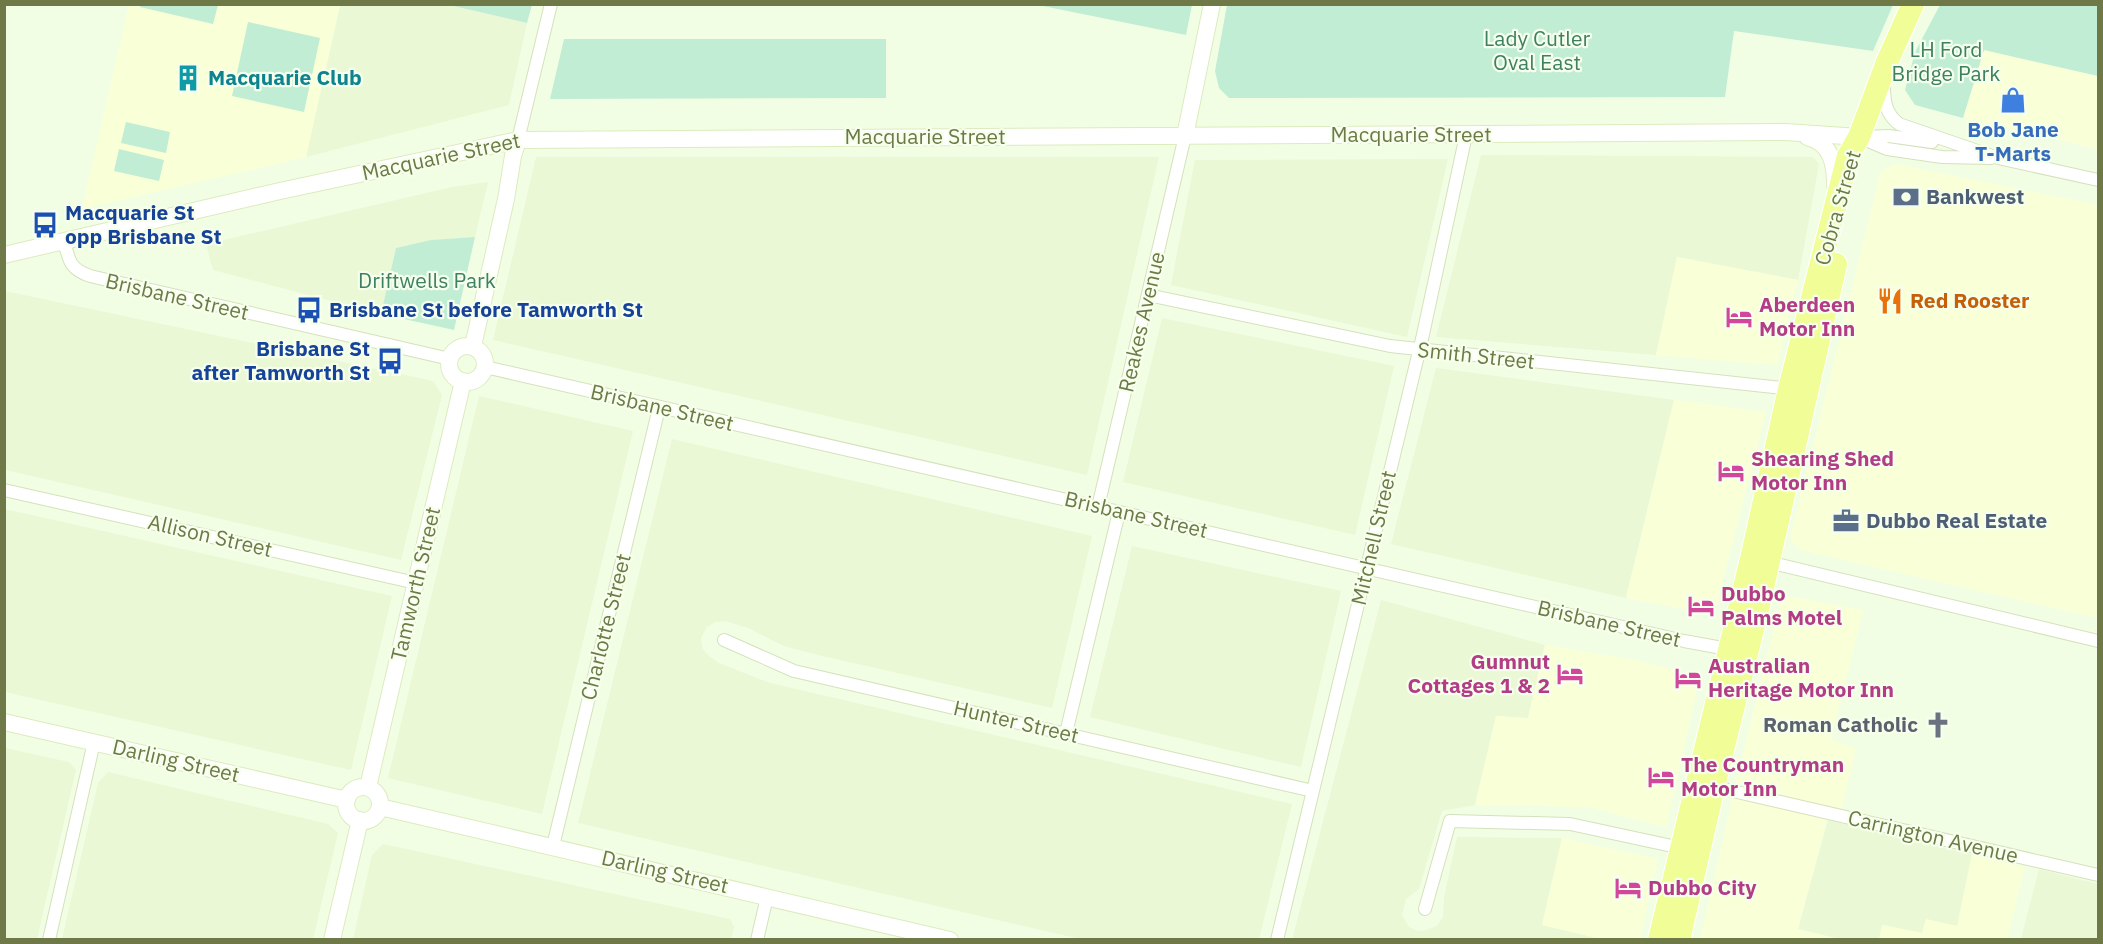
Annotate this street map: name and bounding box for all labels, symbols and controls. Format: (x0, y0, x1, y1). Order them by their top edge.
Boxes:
park label: Lady Cutler Oval East (1484, 24, 1591, 76)
park label: LH Ford Bridge Park (1892, 35, 2000, 87)
building icon: Macquarie Club (173, 63, 203, 93)
place label: Macquarie Club (208, 63, 362, 91)
shop icon: Bob Jane T-Marts (1998, 85, 2028, 115)
place label: Bob Jane T-Marts (1967, 115, 2059, 167)
street label: Macquarie Street (1330, 120, 1492, 148)
street label: Macquarie Street (844, 122, 1006, 150)
street label: Macquarie Street (359, 126, 522, 186)
street label: Cobra Street (1807, 147, 1867, 268)
bank icon: Bankwest (1891, 182, 1921, 212)
place label: Bankwest (1926, 182, 2024, 210)
place label: Macquarie St opp Brisbane St (65, 198, 221, 250)
bus stop icon: Macquarie St opp Brisbane St (30, 210, 60, 240)
street label: Reakes Avenue (1111, 249, 1171, 395)
street label: Brisbane Street (103, 266, 252, 326)
park label: Driftwells Park (358, 266, 496, 294)
restaurant icon: Red Rooster (1875, 286, 1905, 316)
place label: Red Rooster (1910, 286, 2030, 314)
place label: Aberdeen Motor Inn (1759, 290, 1855, 342)
bus stop icon: Brisbane St before Tamworth St (294, 295, 324, 325)
place label: Brisbane St before Tamworth St (329, 295, 643, 323)
hotel icon: Aberdeen Motor Inn (1724, 302, 1754, 332)
place label: Brisbane St after Tamworth St (191, 334, 370, 386)
street label: Smith Street (1416, 335, 1536, 375)
bus stop icon: Brisbane St after Tamworth St (375, 346, 405, 376)
street label: Brisbane Street (588, 377, 737, 437)
place label: Shearing Shed Motor Inn (1751, 444, 1894, 496)
hotel icon: Shearing Shed Motor Inn (1716, 456, 1746, 486)
street label: Mitchell Street (1344, 468, 1402, 608)
street label: Brisbane Street (1062, 484, 1211, 544)
street label: Tamworth Street (384, 504, 446, 664)
office icon: Dubbo Real Estate (1831, 506, 1861, 536)
place label: Dubbo Real Estate (1866, 506, 2047, 534)
street label: Allison Street (145, 507, 275, 563)
street label: Charlotte Street (573, 551, 637, 703)
place label: Dubbo Palms Motel (1721, 579, 1842, 631)
hotel icon: Dubbo Palms Motel (1686, 591, 1716, 621)
street label: Brisbane Street (1535, 593, 1684, 653)
place label: Gumnut Cottages 1 & 2 (1408, 647, 1550, 699)
place label: Australian Heritage Motor Inn (1708, 651, 1894, 703)
hotel icon: Gumnut Cottages 1 & 2 (1555, 659, 1585, 689)
hotel icon: Australian Heritage Motor Inn (1673, 663, 1703, 693)
street label: Hunter Street (951, 693, 1082, 749)
place label: Roman Catholic (1763, 710, 1918, 738)
church icon: Roman Catholic (1923, 710, 1953, 740)
street label: Darling Street (110, 732, 242, 788)
place label: The Countryman Motor Inn (1681, 750, 1844, 802)
hotel icon: The Countryman Motor Inn (1646, 762, 1676, 792)
street label: Carrington Avenue (1845, 803, 2021, 869)
street label: Darling Street (599, 843, 731, 899)
hotel icon: Dubbo City (1613, 873, 1643, 903)
place label: Dubbo City (1648, 873, 1757, 901)

